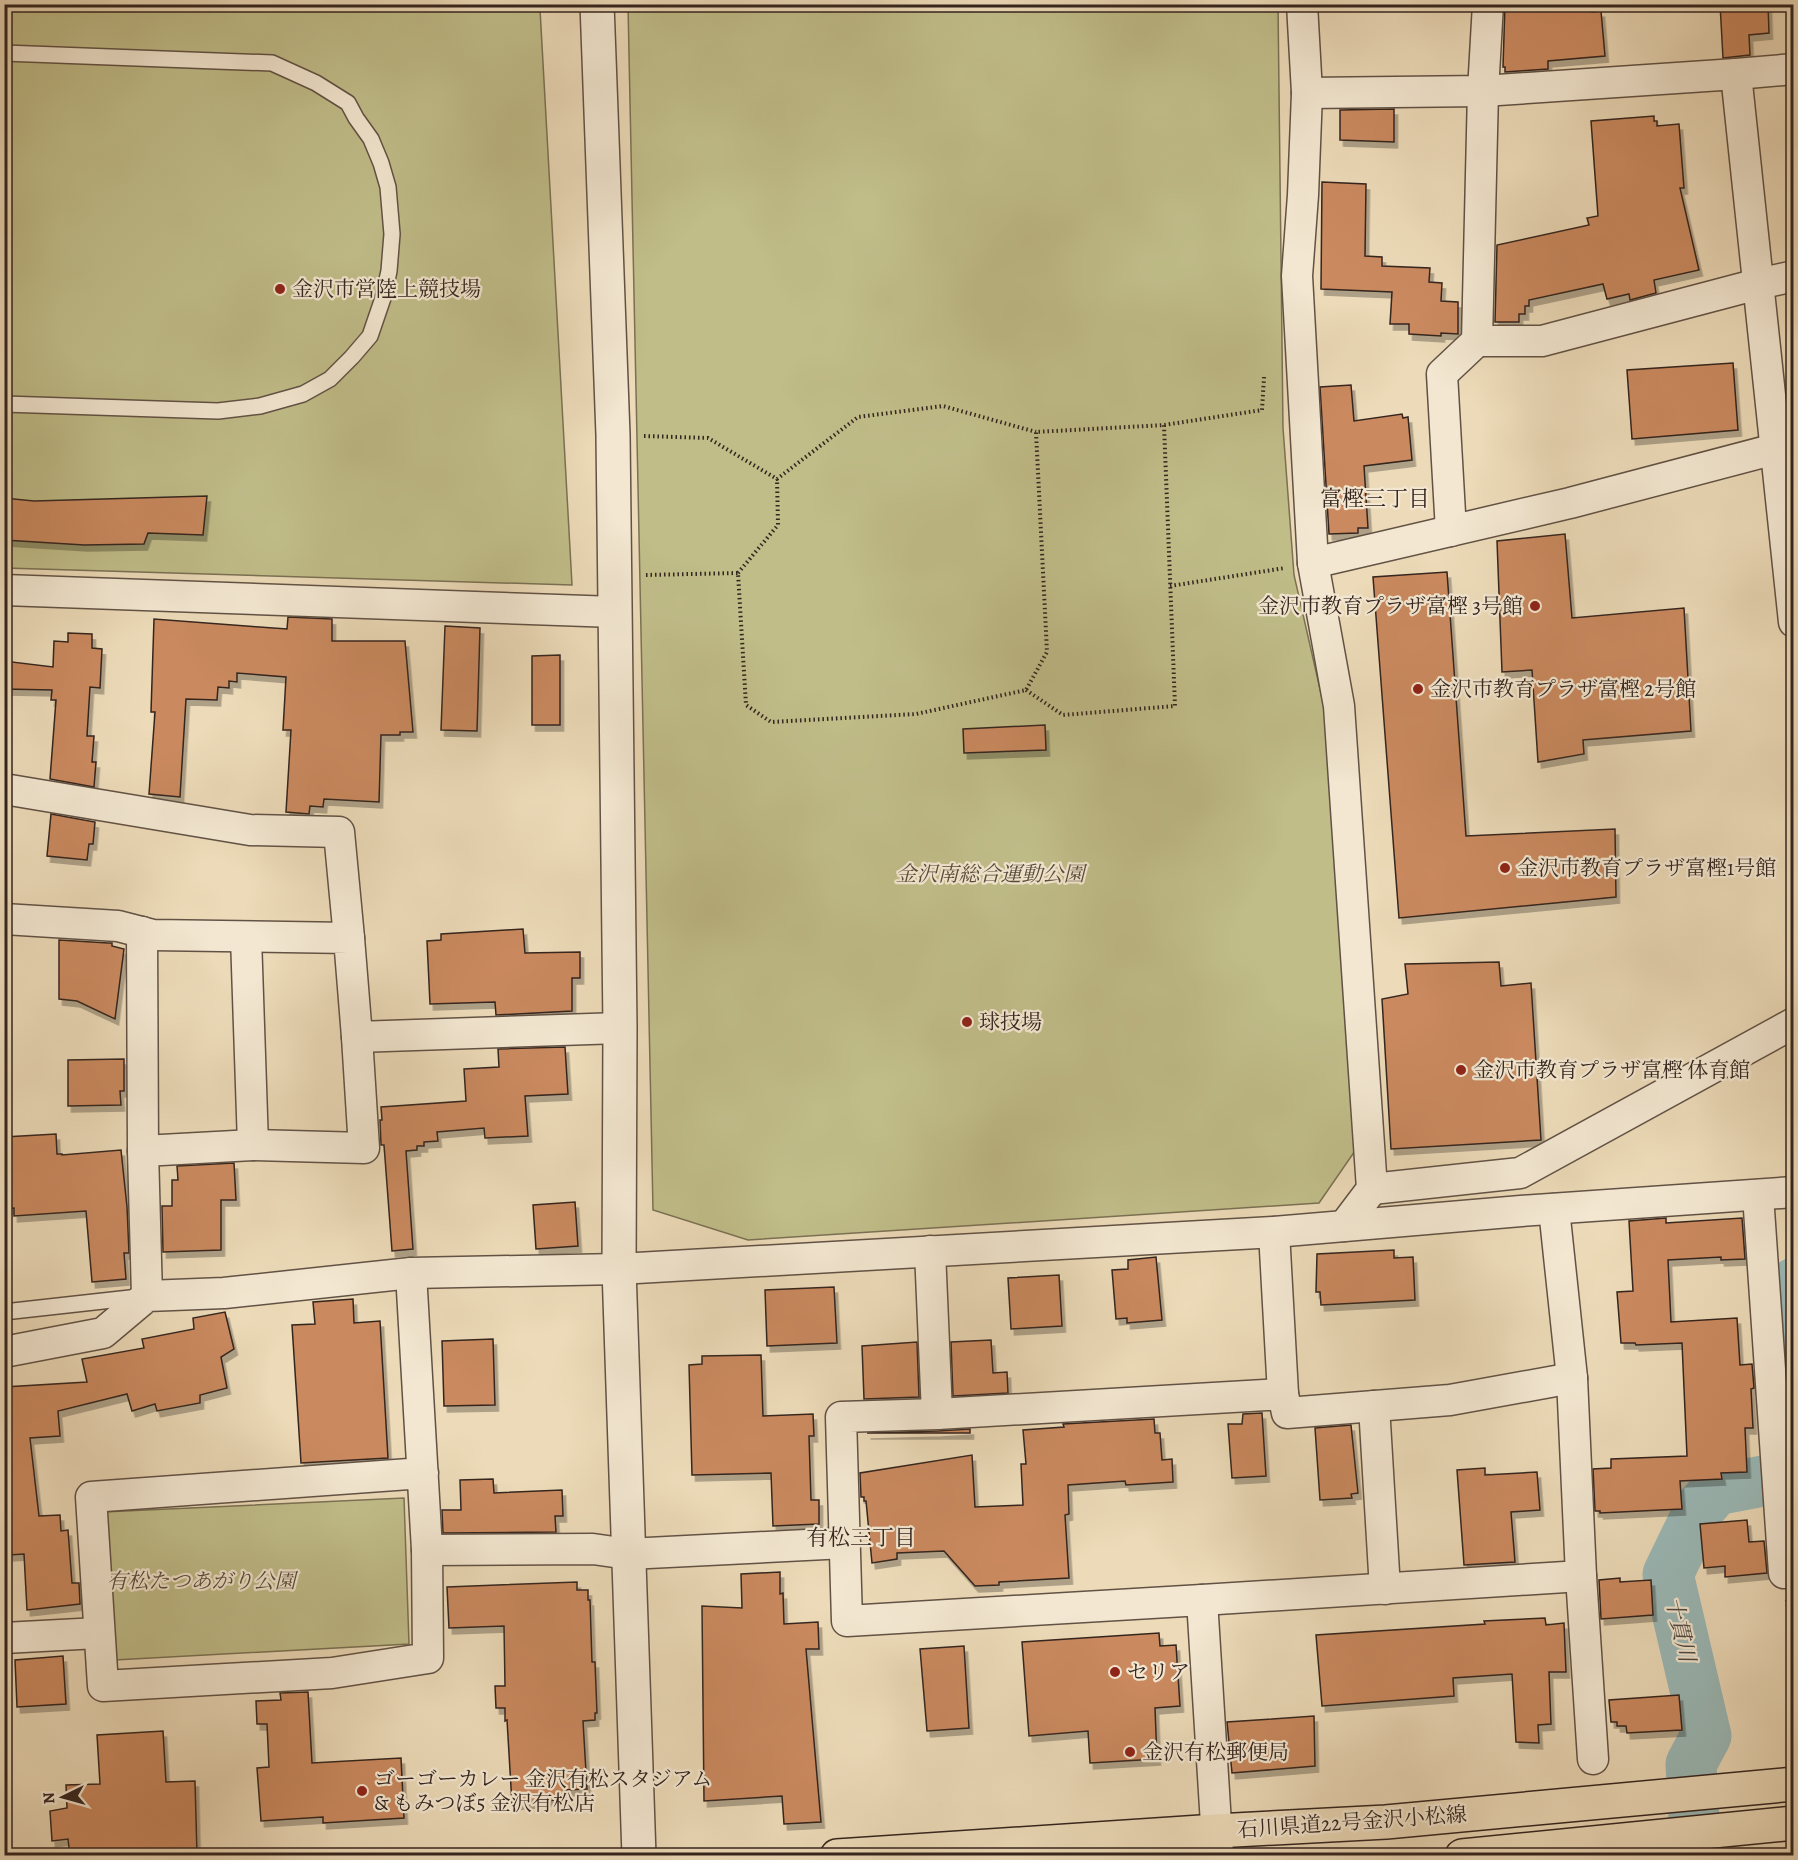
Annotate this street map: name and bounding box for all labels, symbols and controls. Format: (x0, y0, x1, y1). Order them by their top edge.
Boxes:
place label: 金沢市営陸上競技場 (292, 275, 481, 303)
marker: 金沢市営陸上競技場 (273, 282, 287, 296)
district label: 富樫三丁目 (1320, 484, 1430, 514)
place label: 金沢市教育プラザ富樫 3号館 (1258, 592, 1523, 620)
marker: 金沢市教育プラザ富樫 3号館 (1528, 599, 1542, 613)
place label: 金沢市教育プラザ富樫 2号館 (1430, 675, 1696, 703)
marker: 金沢市教育プラザ富樫 2号館 (1411, 682, 1425, 696)
place label: 金沢市教育プラザ富樫1号館 (1517, 854, 1776, 882)
park label: 金沢南総合運動公園 (896, 860, 1087, 888)
marker: 金沢市教育プラザ富樫1号館 (1498, 861, 1512, 875)
place label: 球技場 (979, 1008, 1042, 1036)
marker: 球技場 (960, 1015, 974, 1029)
place label: 金沢市教育プラザ富樫 体育館 (1473, 1056, 1750, 1084)
marker: 金沢市教育プラザ富樫 体育館 (1454, 1063, 1468, 1077)
district label: 有松三丁目 (806, 1523, 916, 1553)
park label: 有松たつあがり公園 (107, 1567, 298, 1595)
water label: 十貫川 (1658, 1594, 1703, 1667)
place label: セリア (1127, 1658, 1190, 1686)
marker: セリア (1108, 1665, 1122, 1679)
place label: 金沢有松郵便局 (1142, 1738, 1289, 1766)
marker: 金沢有松郵便局 (1123, 1745, 1137, 1759)
place label: ゴーゴーカレー 金沢有松スタジアム & もみつぼ5 金沢有松店 (374, 1765, 712, 1817)
north arrow (33, 1767, 93, 1827)
marker: ゴーゴーカレー 金沢有松スタジアム & もみつぼ5 金沢有松店 (355, 1784, 369, 1798)
text: N (38, 1791, 61, 1805)
street label: 石川県道22号金沢小松線 (1236, 1800, 1468, 1844)

